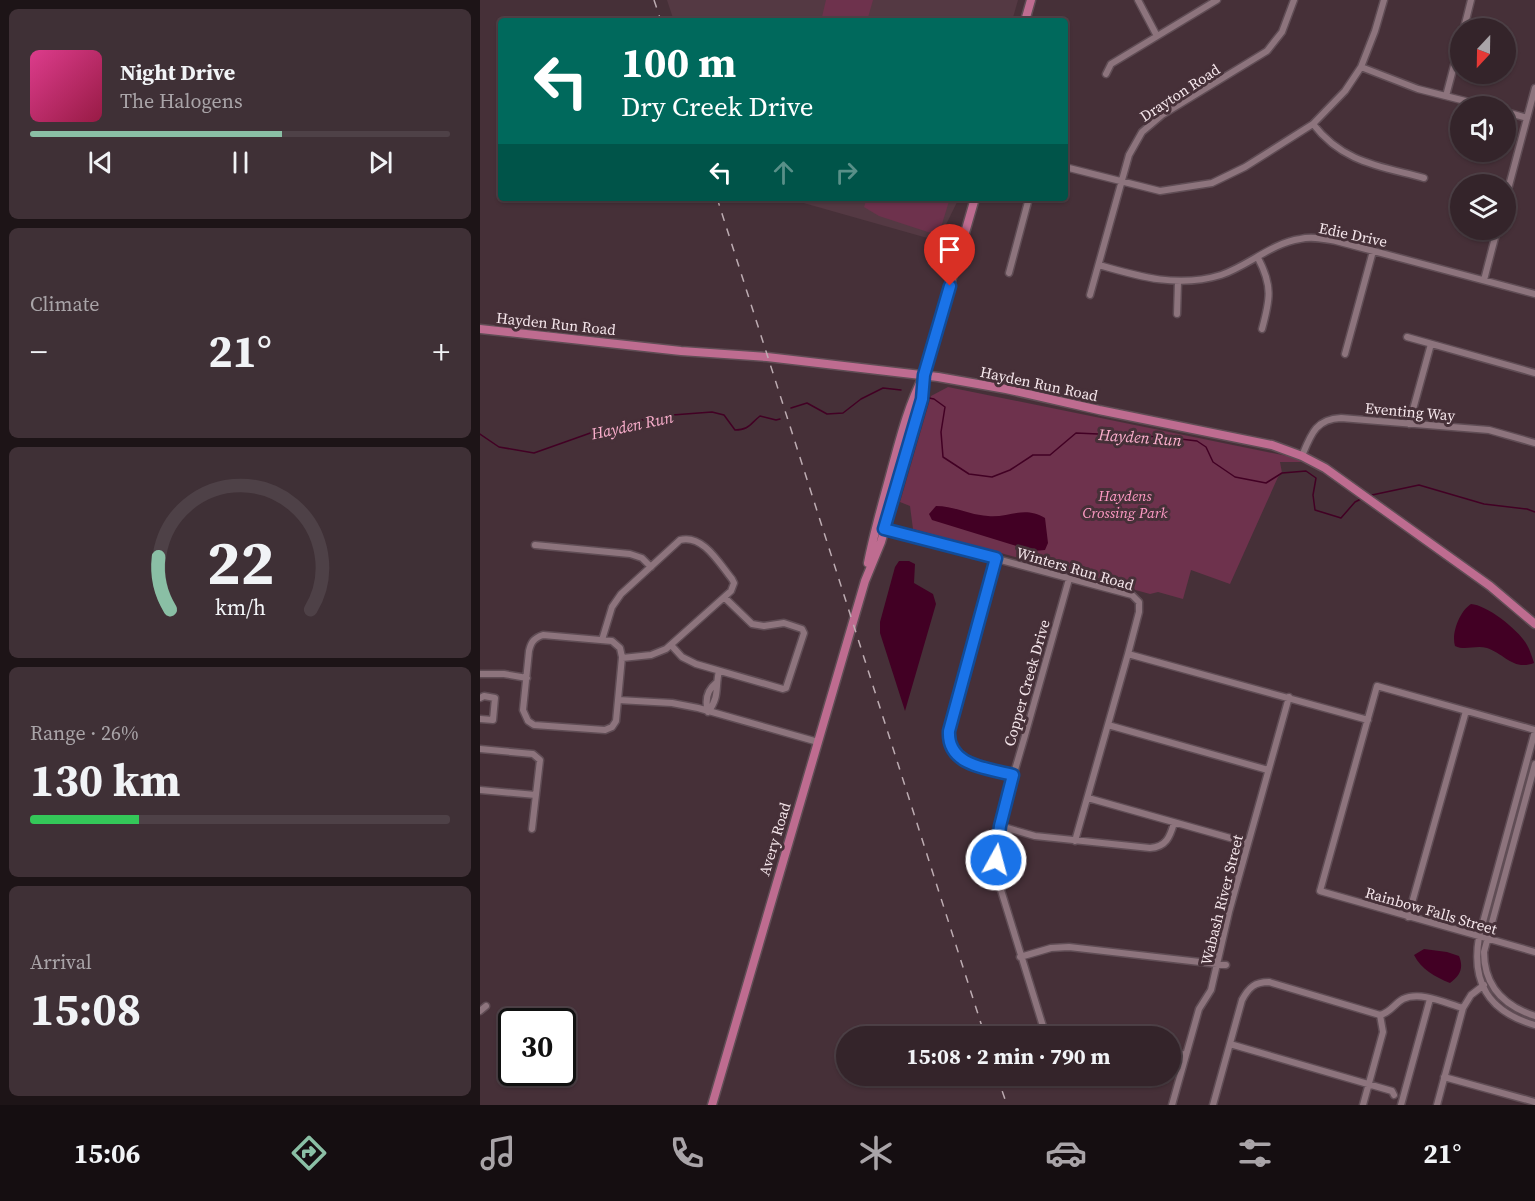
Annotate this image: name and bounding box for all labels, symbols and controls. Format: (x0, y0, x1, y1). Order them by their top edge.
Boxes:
north arrow (1450, 18, 1516, 84)
map controls (1450, 18, 1516, 240)
text: 100 m (621, 33, 736, 91)
icon: left (522, 42, 600, 120)
text: Night Drive (120, 57, 235, 87)
street label: Drayton Road (1135, 59, 1224, 126)
text: The Halogens (120, 87, 243, 115)
text: Dry Creek Drive (621, 88, 814, 125)
button: sound (1450, 96, 1516, 162)
icon: previous (84, 146, 117, 179)
icon: pause (224, 146, 257, 179)
icon: next (364, 146, 397, 179)
icon: left (704, 156, 737, 189)
icon: ahead (767, 156, 800, 189)
icon: right (830, 156, 863, 189)
button: layers (1450, 174, 1516, 240)
street label: Edie Drive (1317, 217, 1390, 252)
pin (924, 224, 975, 286)
icon: arrive (933, 233, 966, 266)
text: Climate (30, 290, 99, 318)
street label: Hayden Run Road (495, 307, 617, 340)
text: 21° (208, 320, 272, 382)
text: − (30, 329, 48, 374)
text: + (432, 329, 450, 374)
street label: Hayden Run Road (978, 361, 1100, 406)
street label: Eventing Way (1364, 397, 1456, 426)
water label: Hayden Run (588, 406, 675, 445)
water label: Hayden Run (1097, 423, 1182, 451)
park label: Haydens Crossing Park (1082, 485, 1169, 523)
text: 22 (206, 519, 274, 605)
street label: Winters Run Road (1014, 542, 1137, 595)
text: km/h (214, 593, 266, 622)
street label: Copper Creek Drive (998, 617, 1055, 749)
text: Range · 26% (30, 719, 139, 747)
text: 130 km (30, 749, 181, 811)
street label: Avery Road (753, 799, 796, 878)
position arrow (964, 828, 1028, 892)
street label: Wabash River Street (1195, 832, 1248, 967)
street label: Rainbow Falls Street (1363, 882, 1500, 939)
text: Arrival (30, 948, 92, 976)
text: 15:08 (30, 978, 141, 1040)
speed limit sign: 30 (498, 1008, 576, 1086)
text: 15:08 · 2 min · 790 m (907, 1041, 1110, 1071)
icon: directions (288, 1132, 330, 1174)
icon: music (477, 1132, 519, 1174)
icon: phone (666, 1132, 708, 1174)
icon: climate (855, 1132, 897, 1174)
icon: car (1045, 1132, 1087, 1174)
icon: filters (1234, 1132, 1276, 1174)
text: 15:06 (74, 1135, 140, 1172)
text: 21° (1423, 1135, 1461, 1172)

